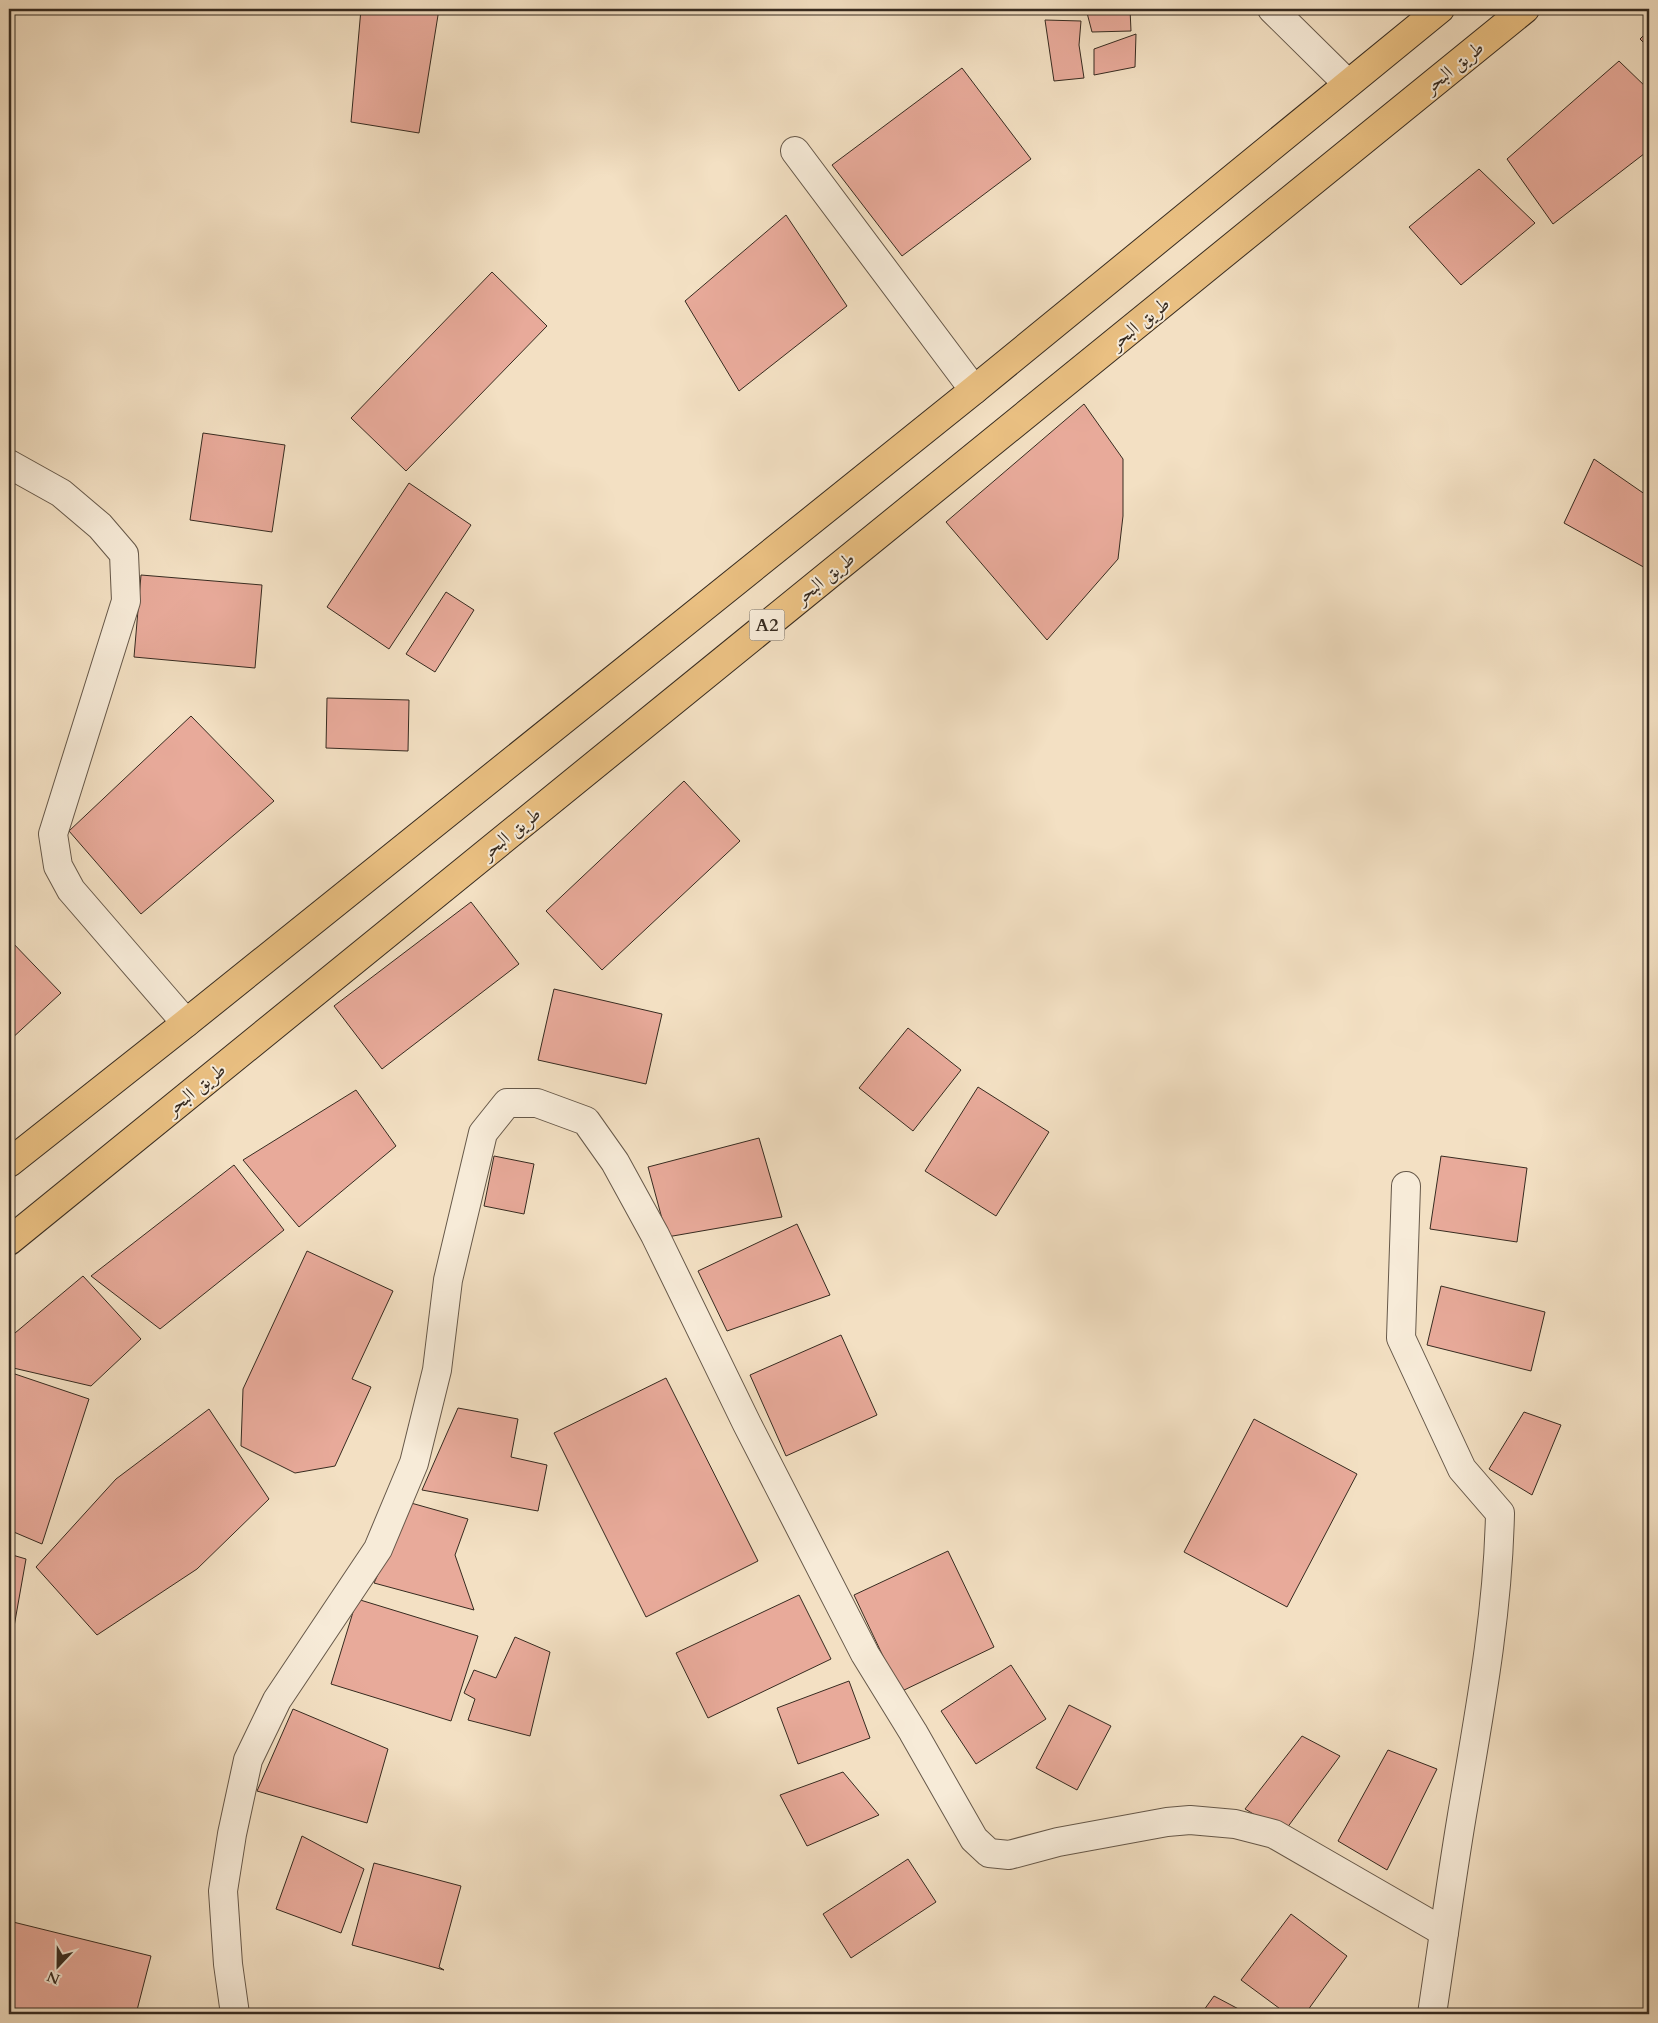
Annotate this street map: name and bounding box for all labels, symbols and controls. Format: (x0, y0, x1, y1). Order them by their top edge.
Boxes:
street label: طريق البحر (1417, 35, 1489, 100)
street label: طريق البحر (1103, 291, 1175, 356)
street label: طريق البحر (788, 546, 860, 611)
road number: A2 (750, 610, 784, 640)
street label: طريق البحر (474, 801, 546, 866)
street label: طريق البحر (159, 1057, 231, 1122)
north arrow (32, 1940, 82, 1990)
text: N (44, 1967, 63, 1989)

